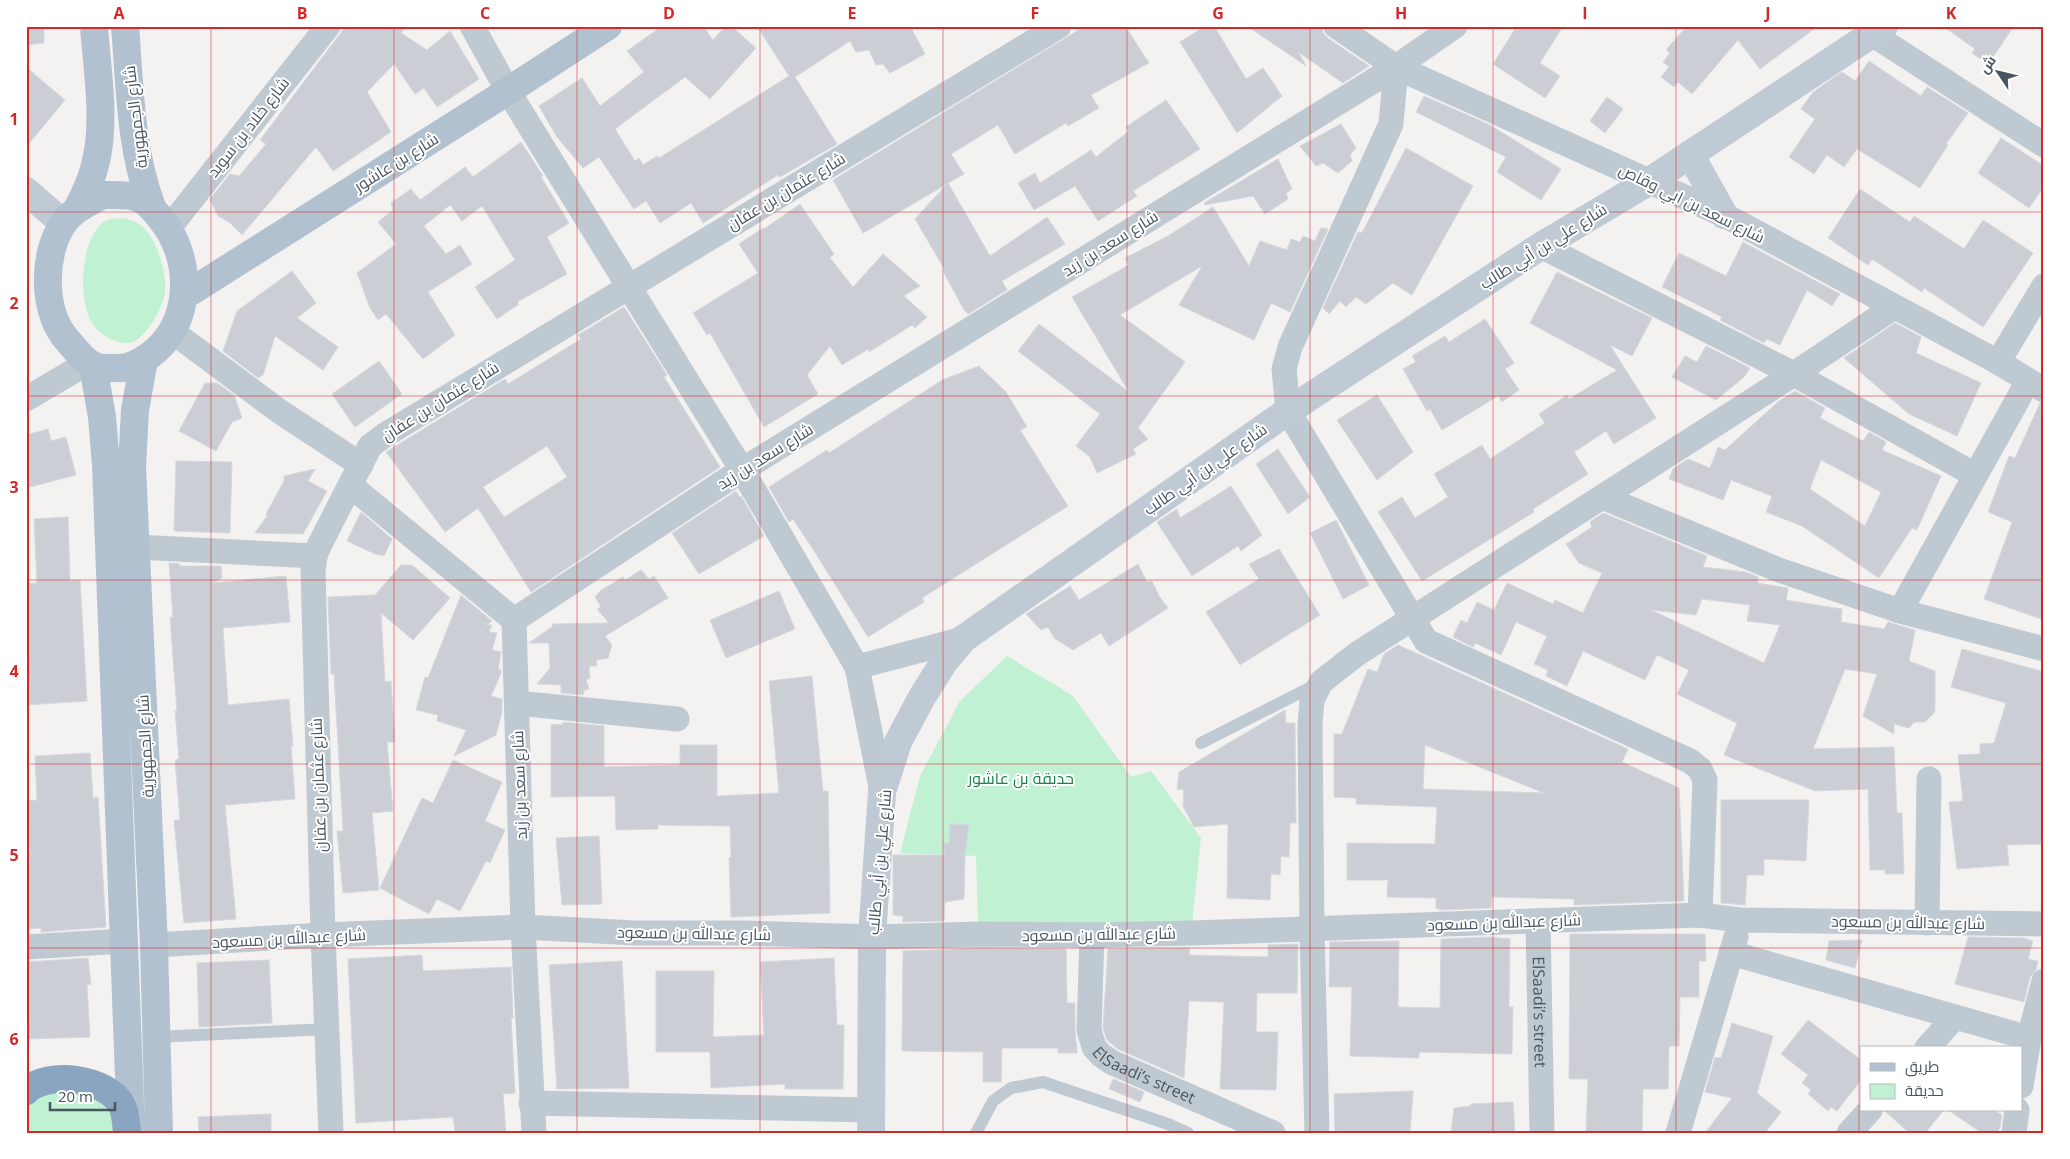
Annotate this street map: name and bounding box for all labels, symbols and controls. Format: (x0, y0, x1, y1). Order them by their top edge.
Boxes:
text: A (113, 2, 125, 24)
text: B (297, 2, 307, 24)
text: C (480, 2, 490, 24)
text: D (663, 2, 675, 24)
text: E (848, 2, 857, 24)
text: F (1031, 2, 1039, 24)
text: G (1212, 2, 1224, 24)
text: H (1395, 2, 1407, 24)
text: I (1582, 2, 1588, 24)
text: J (1763, 2, 1771, 24)
text: K (1946, 2, 1957, 24)
north arrow (1972, 48, 2022, 98)
text: ش (1974, 51, 2000, 77)
street label: شارع الجمهورية (118, 64, 153, 170)
street label: شارع خلاد بن سويد (202, 72, 295, 182)
text: 1 (9, 108, 19, 130)
street label: شارع بن عاشور (349, 127, 443, 198)
street label: شارع عثمان بن عفان (723, 147, 850, 236)
street label: شارع سعد بن ابي وقاص (1614, 158, 1769, 251)
street label: شارع علي بن أبي طالب (1475, 198, 1612, 297)
street label: شارع سعد بن زيد (1058, 205, 1163, 282)
text: 2 (9, 292, 19, 314)
street label: شارع عثمان بن عفان (377, 356, 503, 447)
street label: شارع سعد بن زيد (713, 418, 818, 495)
street label: شارع علي بن أبي طالب (1139, 418, 1273, 522)
text: 3 (9, 476, 19, 498)
text: 4 (9, 660, 19, 682)
street label: شارع الجمهورية (131, 694, 160, 798)
street label: شارع عثمان بن عفان (305, 717, 332, 853)
street label: شارع سعد بن زيد (506, 730, 533, 840)
park label: حديقة بن عاشور (967, 767, 1074, 789)
street label: شارع علي بن أبي طالب (862, 788, 899, 936)
text: 5 (9, 844, 19, 866)
street label: شارع عبدالله بن مسعود (1427, 908, 1581, 937)
street label: شارع عبدالله بن مسعود (1831, 910, 1985, 935)
street label: شارع عبدالله بن مسعود (617, 921, 771, 946)
street label: شارع عبدالله بن مسعود (1022, 922, 1176, 947)
street label: شارع عبدالله بن مسعود (212, 923, 367, 954)
street label: ElSaadi’s street (1528, 956, 1552, 1068)
text: 6 (9, 1028, 19, 1050)
street label: ElSaadi’s street (1087, 1042, 1199, 1109)
legend (1860, 1046, 2022, 1112)
text: طريق (1905, 1056, 1939, 1077)
scale bar (50, 1079, 115, 1111)
text: حديقة (1905, 1080, 1944, 1100)
text: 20 m (58, 1086, 93, 1106)

